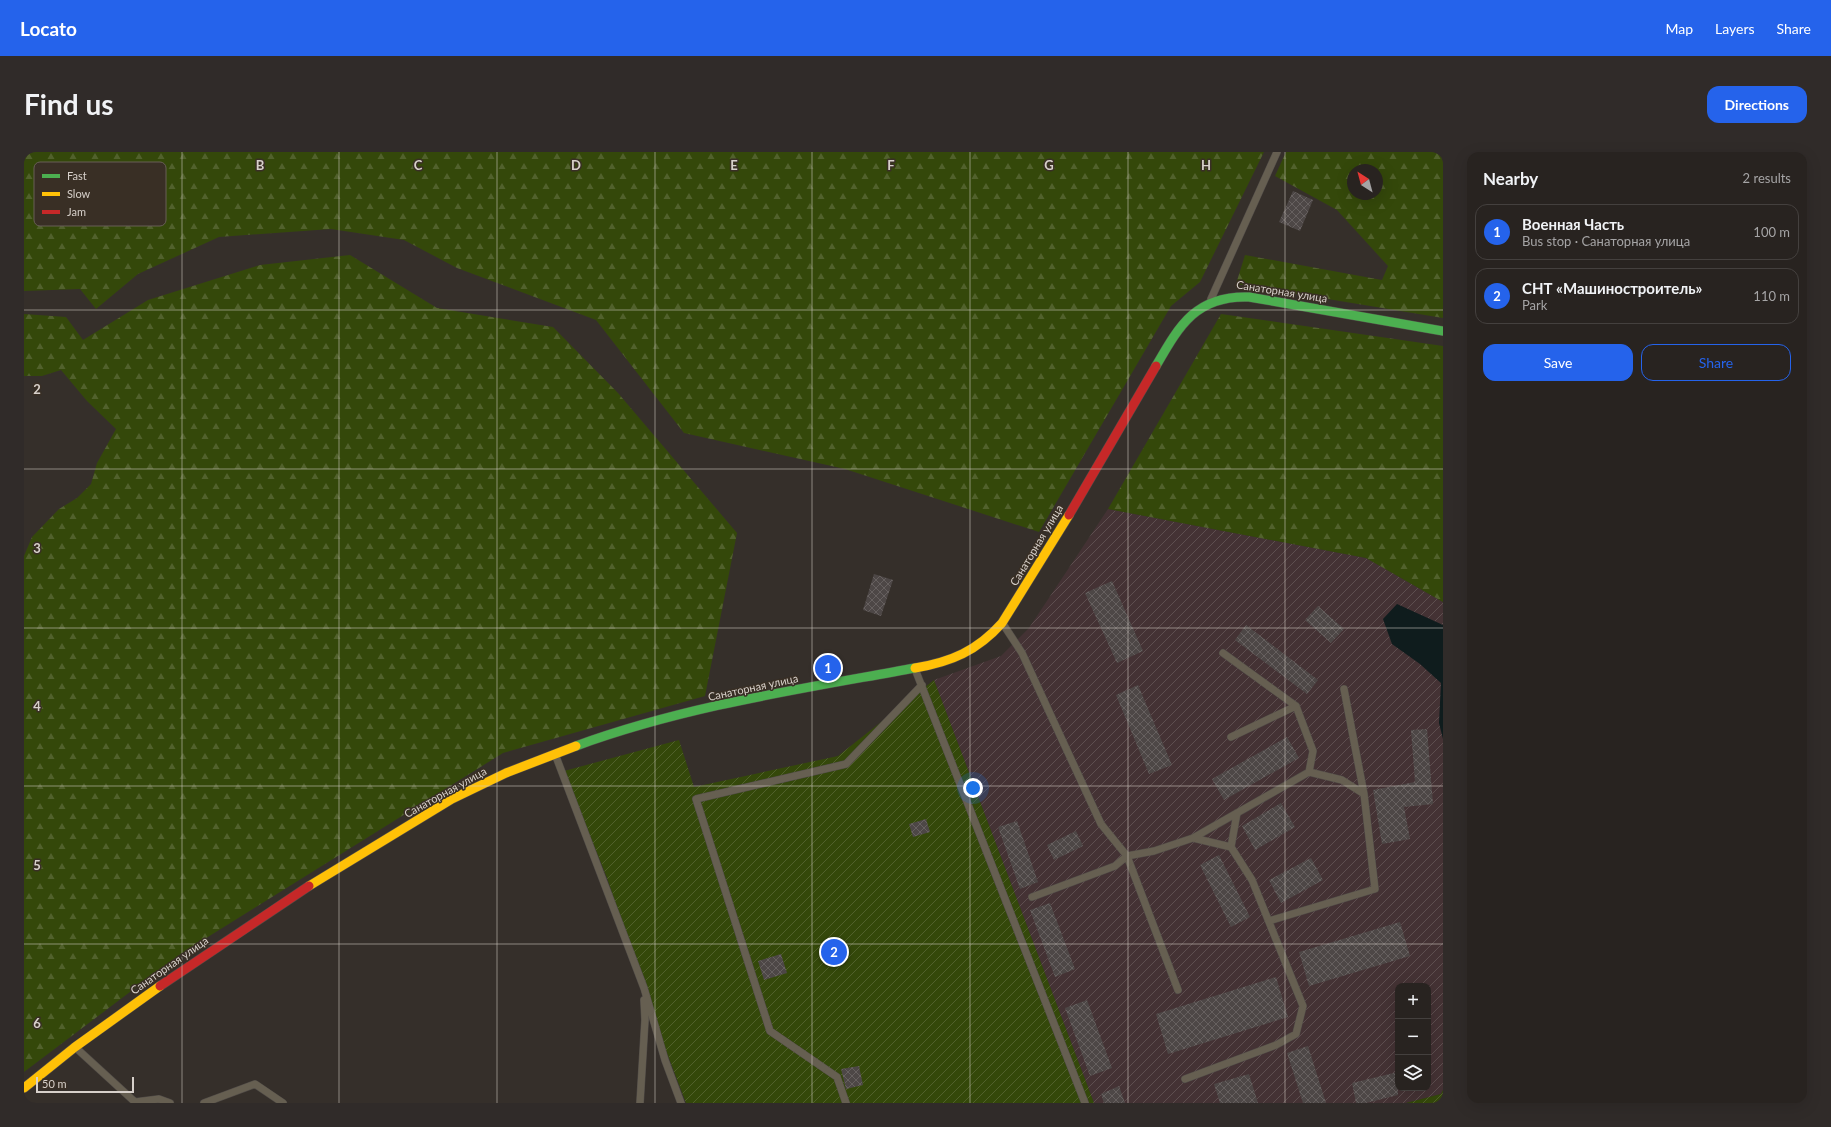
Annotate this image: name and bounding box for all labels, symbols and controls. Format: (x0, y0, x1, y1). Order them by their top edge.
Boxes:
text: Locato (20, 17, 77, 40)
text: Map (1665, 20, 1693, 37)
text: Layers (1715, 20, 1755, 37)
text: Share (1777, 20, 1811, 37)
button: Directions (1707, 86, 1807, 123)
text: Find us (24, 87, 114, 121)
text: B (256, 157, 265, 173)
text: C (414, 157, 423, 173)
text: D (571, 157, 581, 173)
text: E (730, 157, 738, 173)
text: F (887, 157, 895, 173)
text: G (1044, 157, 1054, 173)
text: H (1201, 157, 1211, 173)
legend (34, 162, 166, 226)
north arrow (1347, 164, 1383, 200)
text: Nearby (1483, 168, 1538, 189)
text: Fast (67, 169, 87, 182)
text: 2 results (1743, 170, 1791, 186)
text: Slow (67, 187, 91, 200)
text: Jam (67, 205, 86, 218)
text: Военная Часть (1522, 215, 1624, 233)
text: 1 (1493, 224, 1501, 240)
text: 100 m (1753, 224, 1790, 240)
text: Bus stop · Санаторная улица (1522, 233, 1690, 249)
street label: Санаторная улица (1236, 277, 1328, 305)
text: СНТ «Машиностроитель» (1522, 279, 1702, 297)
text: 2 (1493, 288, 1501, 304)
text: 110 m (1753, 288, 1790, 304)
text: Park (1522, 297, 1547, 313)
button: Save (1483, 344, 1633, 381)
button: Share (1641, 344, 1791, 381)
text: 2 (33, 381, 41, 397)
street label: Санаторная улица (1007, 502, 1065, 588)
text: 3 (33, 540, 41, 556)
pin: 1 (815, 653, 841, 683)
street label: Санаторная улица (707, 671, 799, 703)
text: 4 (33, 698, 41, 714)
street label: Санаторная улица (402, 764, 488, 820)
your location (963, 778, 983, 798)
text: 5 (33, 857, 41, 873)
street label: Санаторная улица (128, 933, 210, 997)
pin: 2 (821, 937, 847, 967)
map controls (1395, 983, 1431, 1091)
button: + (1395, 983, 1431, 1019)
text: 6 (33, 1015, 41, 1031)
button: − (1395, 1019, 1431, 1055)
button: layers (1395, 1055, 1431, 1091)
scale bar (36, 1075, 134, 1094)
text: 50 m (42, 1077, 67, 1090)

